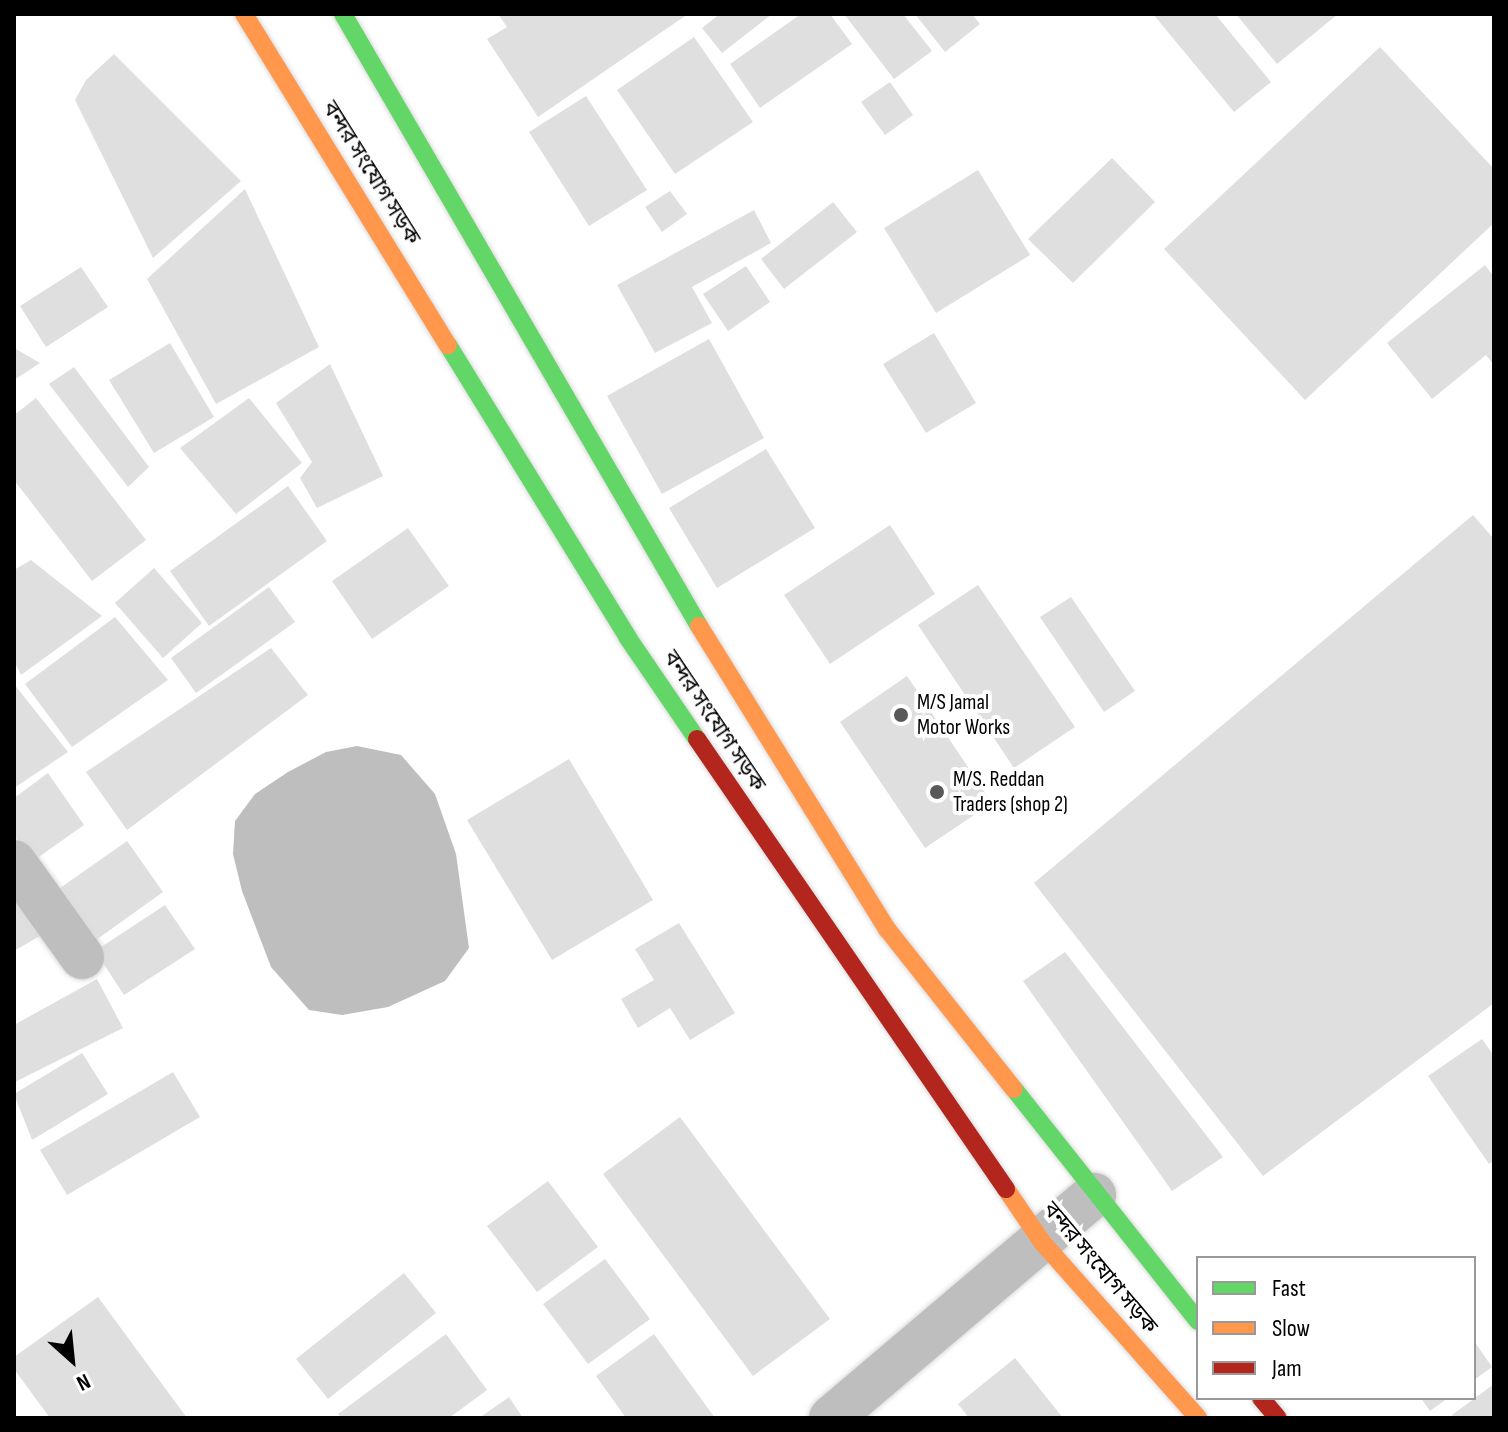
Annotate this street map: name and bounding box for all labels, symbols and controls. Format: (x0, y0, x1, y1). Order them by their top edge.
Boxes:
street label: বন্দর সংযোগ সড়ক (316, 96, 426, 250)
street label: বন্দর সংযোগ সড়ক (657, 646, 771, 796)
place label: M/S Jamal Motor Works (917, 689, 1010, 740)
marker: M/S Jamal Motor Works (892, 706, 910, 724)
place label: M/S. Reddan Traders (shop 2) (953, 766, 1068, 818)
marker: M/S. Reddan Traders (shop 2) (928, 783, 946, 801)
street label: বন্দর সংযোগ সড়ক (1037, 1197, 1163, 1339)
legend (1196, 1256, 1476, 1400)
text: Fast (1272, 1274, 1306, 1303)
text: Slow (1272, 1314, 1310, 1343)
north arrow (32, 1320, 112, 1400)
text: Jam (1272, 1354, 1302, 1383)
text: N (72, 1367, 94, 1397)

